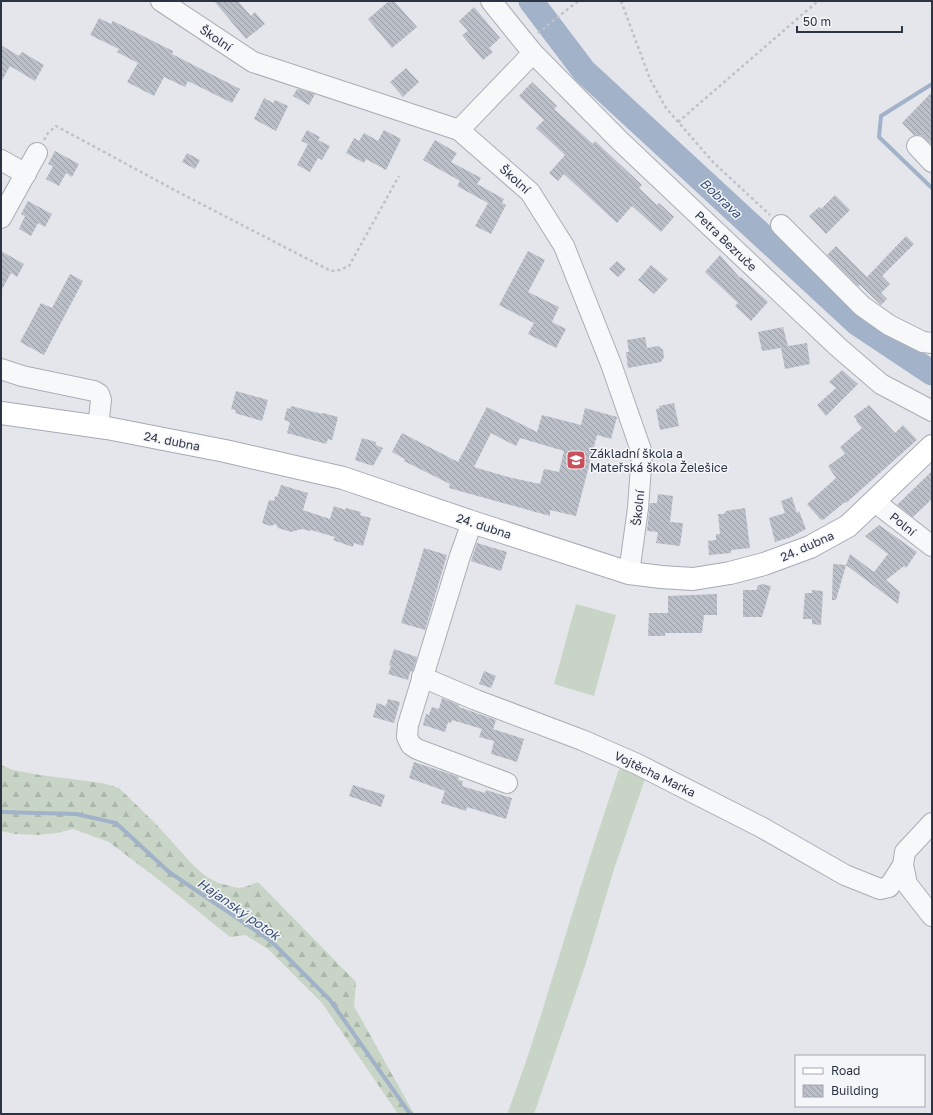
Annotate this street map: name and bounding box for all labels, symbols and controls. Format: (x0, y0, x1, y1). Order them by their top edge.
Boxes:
scale bar (797, 8, 902, 34)
text: 50 m (803, 14, 831, 29)
street label: Školní (197, 22, 236, 55)
street label: Školní (497, 161, 534, 197)
water label: Bobrava (697, 175, 745, 222)
street label: Petra Bezruče (692, 208, 760, 274)
street label: 24. dubna (143, 428, 201, 454)
place label: Základní škola a Mateřská škola Želešice (590, 446, 728, 475)
school or university icon: Základní škola a Mateřská škola Želešice (565, 449, 587, 471)
street label: Školní (629, 489, 647, 527)
street label: Polní (887, 509, 920, 540)
street label: 24. dubna (455, 510, 513, 542)
street label: 24. dubna (778, 528, 836, 564)
street label: Vojtěcha Marka (612, 748, 698, 800)
water label: Hajanský potok (195, 875, 285, 944)
legend (795, 1055, 925, 1107)
text: Road (831, 1063, 860, 1078)
text: Building (831, 1083, 879, 1098)

